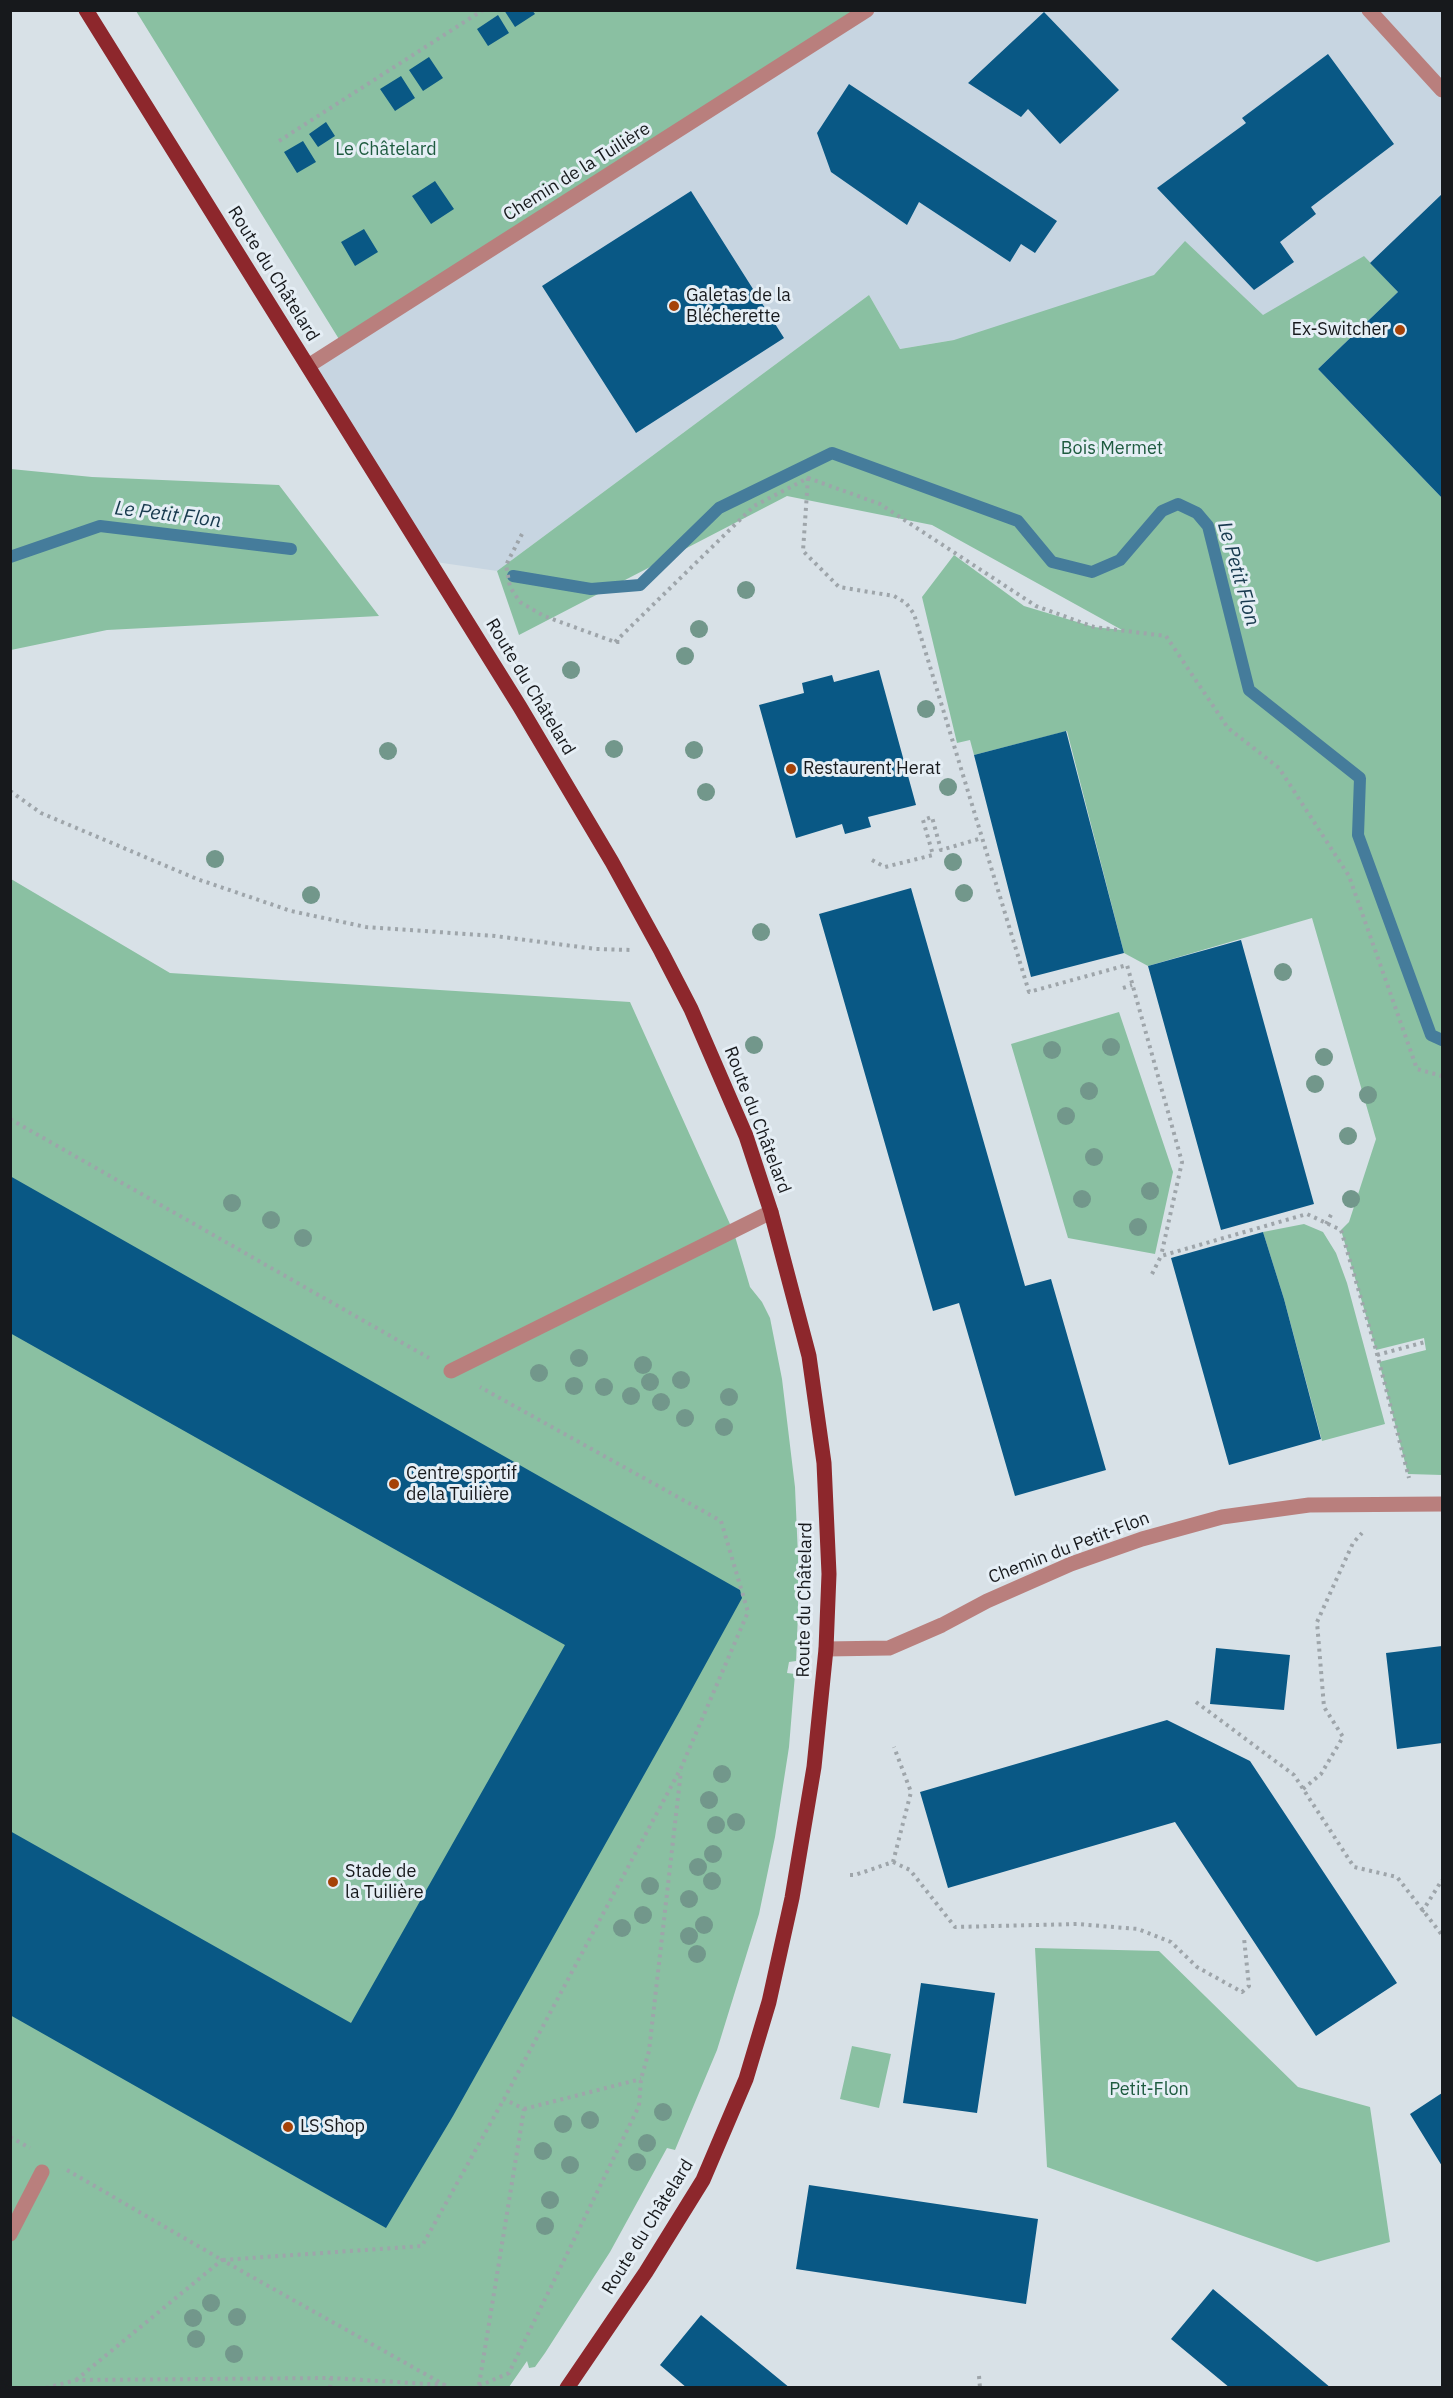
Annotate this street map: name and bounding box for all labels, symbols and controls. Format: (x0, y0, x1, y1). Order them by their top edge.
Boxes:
street label: Chemin de la Tuilière (500, 118, 654, 226)
park label: Le Châtelard (335, 139, 437, 161)
street label: Route du Châtelard (223, 202, 323, 346)
place label: Galetas de la Blécherette (686, 285, 791, 328)
marker: Galetas de la Blécherette (667, 299, 681, 313)
place label: Ex-Switcher (1291, 319, 1388, 341)
marker: Ex-Switcher (1393, 323, 1407, 337)
park label: Bois Mermet (1061, 438, 1163, 460)
water label: Le Petit Flon (113, 497, 223, 533)
water label: Le Petit Flon (1212, 519, 1264, 629)
street label: Route du Châtelard (481, 615, 579, 759)
place label: Restaurent Herat (803, 758, 941, 780)
marker: Restaurent Herat (784, 762, 798, 776)
street label: Route du Châtelard (719, 1044, 795, 1196)
place label: Centre sportif de la Tuilière (406, 1463, 517, 1506)
marker: Centre sportif de la Tuilière (387, 1477, 401, 1491)
street label: Chemin du Petit-Flon (986, 1507, 1152, 1589)
street label: Route du Châtelard (793, 1522, 817, 1678)
place label: Stade de la Tuilière (345, 1861, 424, 1904)
marker: Stade de la Tuilière (326, 1875, 340, 1889)
park label: Petit-Flon (1109, 2079, 1189, 2101)
place label: LS Shop (300, 2116, 365, 2138)
marker: LS Shop (281, 2120, 295, 2134)
street label: Route du Châtelard (598, 2155, 698, 2299)

